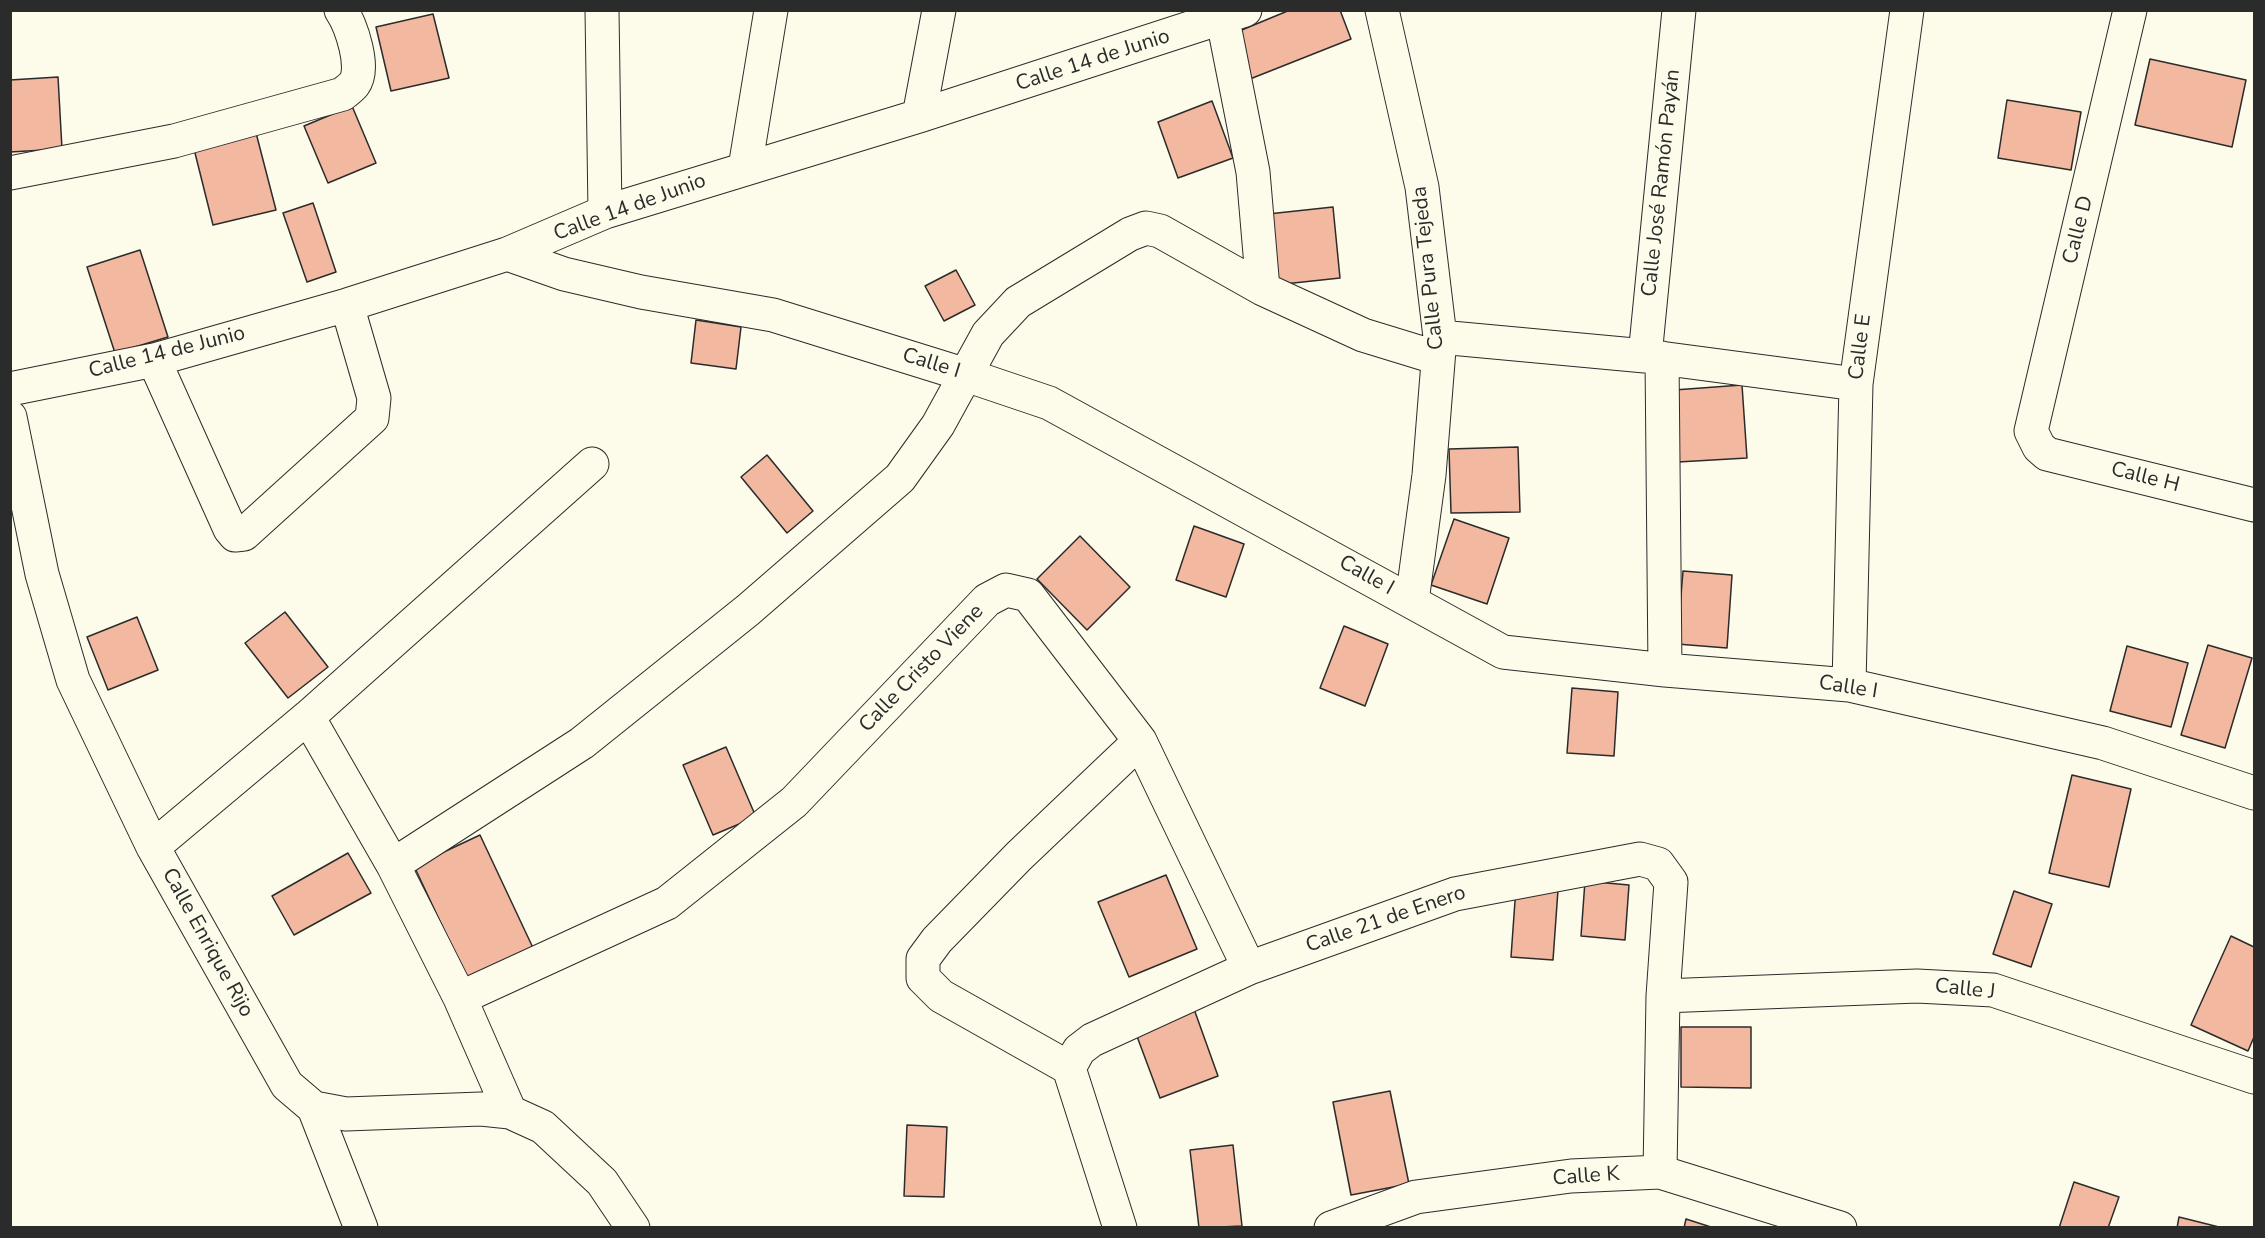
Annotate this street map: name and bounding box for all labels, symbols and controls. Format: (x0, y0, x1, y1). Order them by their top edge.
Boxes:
street label: Calle 14 de Junio (1013, 24, 1173, 98)
street label: Calle José Ramón Payán (1638, 68, 1686, 298)
street label: Calle 14 de Junio (550, 169, 710, 247)
street label: Calle Pura Tejeda (1408, 185, 1450, 351)
street label: Calle D (2058, 193, 2100, 267)
street label: Calle E (1844, 313, 1878, 381)
street label: Calle 14 de Junio (86, 321, 248, 385)
street label: Calle I (899, 343, 963, 385)
street label: Calle H (2108, 457, 2182, 499)
street label: Calle I (1334, 551, 1398, 601)
street label: Calle Cristo Viene (854, 600, 990, 738)
street label: Calle I (1817, 671, 1879, 705)
street label: Calle Enrique Rijo (156, 864, 258, 1022)
street label: Calle 21 de Enero (1303, 881, 1469, 959)
street label: Calle J (1934, 974, 1996, 1006)
street label: Calle K (1552, 1162, 1620, 1192)

